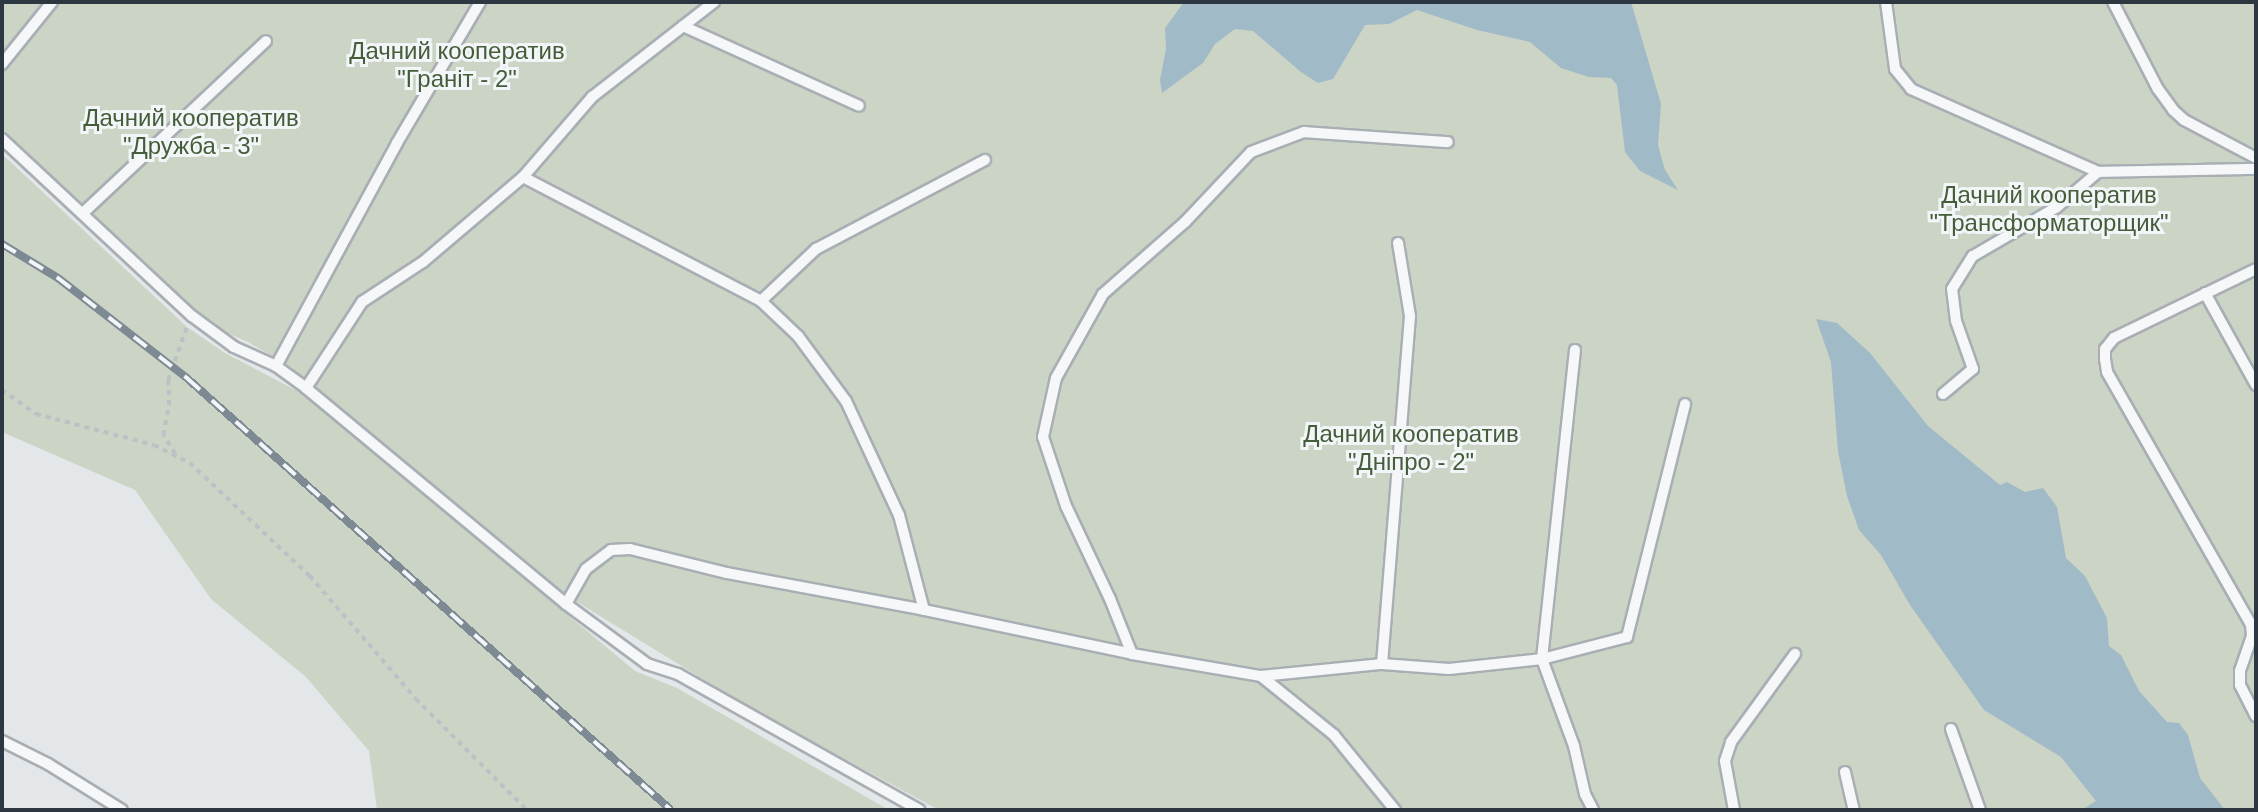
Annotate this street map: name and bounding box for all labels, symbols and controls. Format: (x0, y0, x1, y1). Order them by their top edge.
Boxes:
park label: Дачний кооператив "Граніт - 2" (349, 37, 565, 93)
park label: Дачний кооператив "Дружба - 3" (83, 104, 299, 160)
park label: Дачний кооператив "Трансформаторщик" (1929, 181, 2169, 237)
park label: Дачний кооператив "Дніпро - 2" (1303, 420, 1519, 476)

